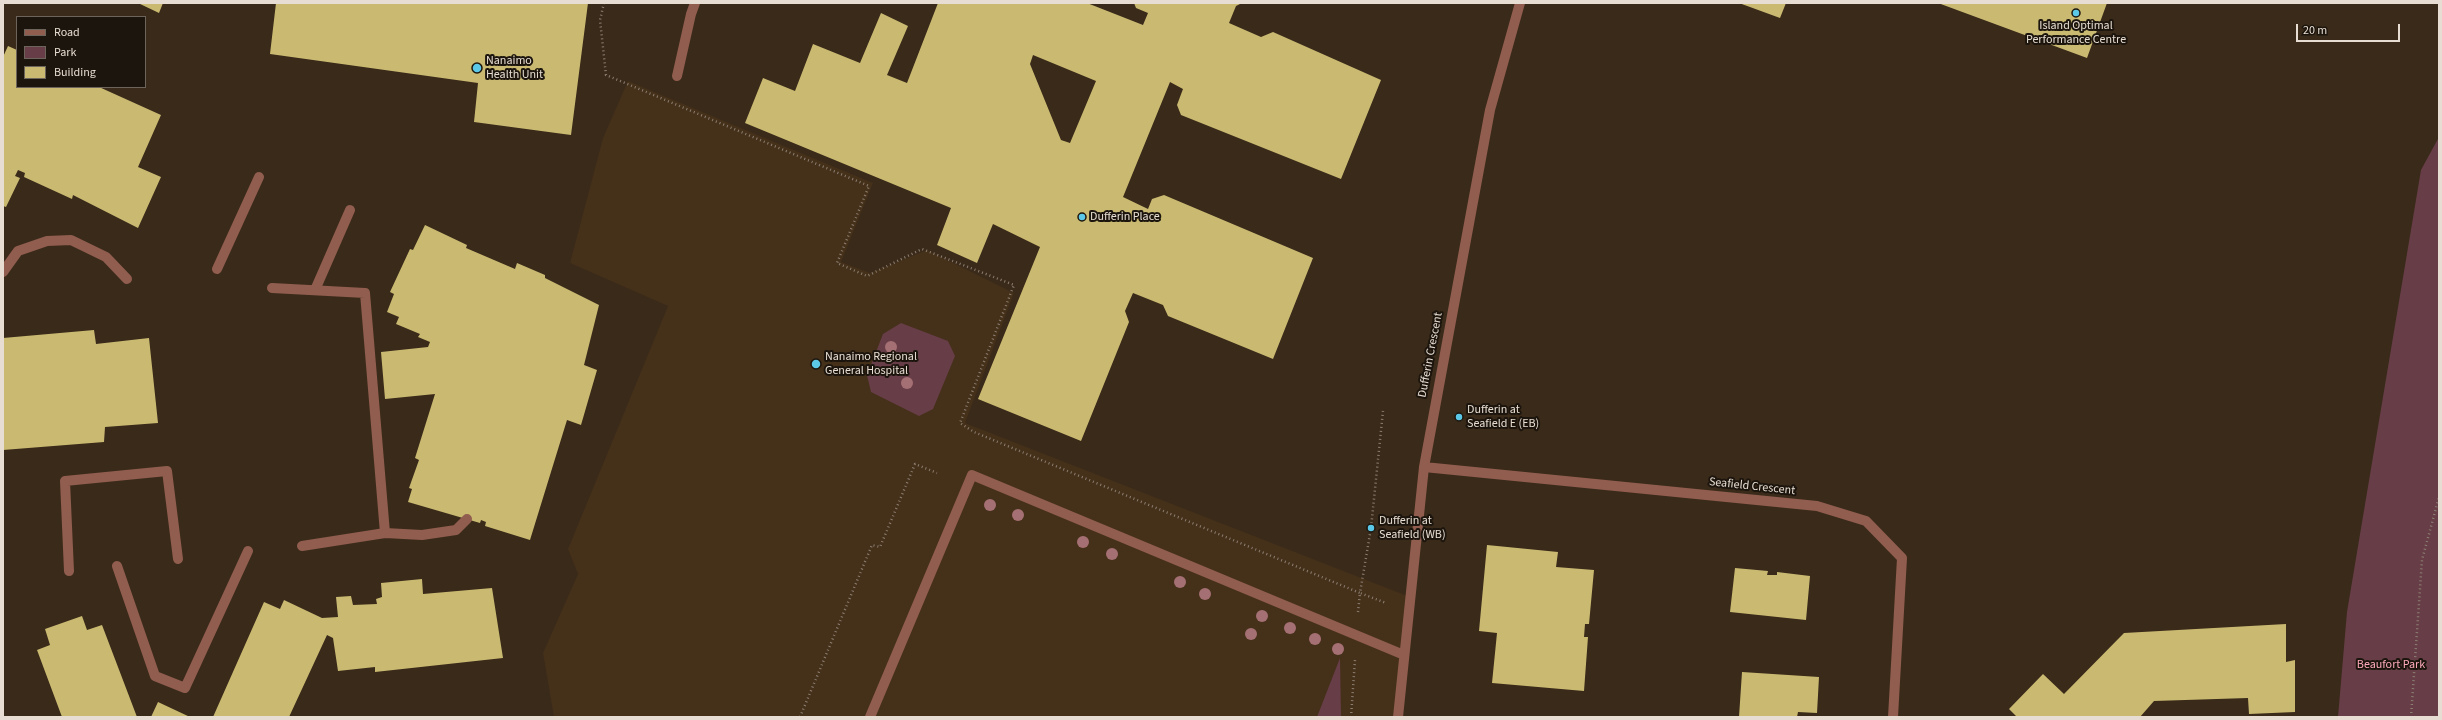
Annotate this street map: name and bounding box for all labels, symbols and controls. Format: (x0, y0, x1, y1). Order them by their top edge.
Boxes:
marker: Island Optimal Performance Centre (2071, 8, 2081, 18)
legend (16, 16, 146, 88)
scale bar (2298, 16, 2402, 42)
place label: Island Optimal Performance Centre (2026, 19, 2126, 47)
text: 20 m (2303, 22, 2327, 39)
text: Road (54, 24, 80, 41)
text: Park (54, 44, 76, 61)
place label: Nanaimo Health Unit (486, 54, 543, 82)
marker: Nanaimo Health Unit (471, 62, 483, 74)
text: Building (54, 64, 96, 81)
place label: Dufferin Place (1090, 210, 1160, 224)
marker: Dufferin Place (1077, 212, 1087, 222)
street label: Dufferin Crescent (1416, 311, 1446, 399)
place label: Nanaimo Regional General Hospital (825, 350, 917, 378)
marker: Nanaimo Regional General Hospital (810, 358, 822, 370)
place label: Dufferin at Seafield E (EB) (1467, 403, 1539, 431)
marker: Dufferin at Seafield E (EB) (1454, 412, 1464, 422)
street label: Seafield Crescent (1708, 475, 1796, 499)
place label: Dufferin at Seafield (WB) (1379, 514, 1446, 542)
marker: Dufferin at Seafield (WB) (1366, 523, 1376, 533)
park label: Beaufort Park (2357, 658, 2425, 672)

